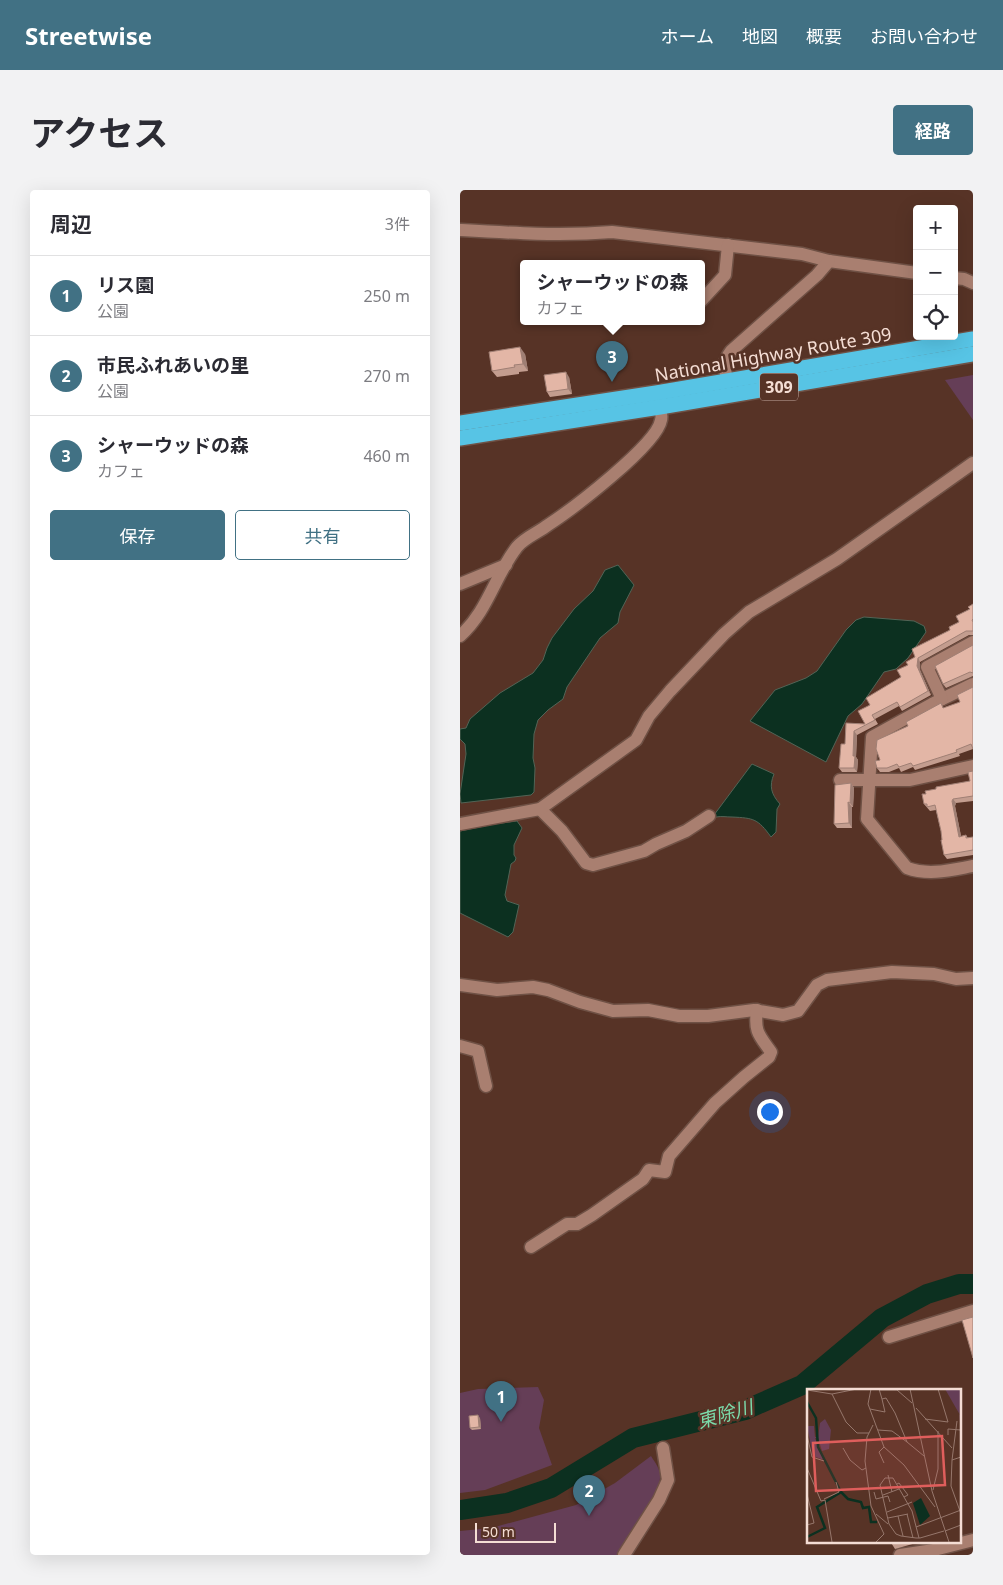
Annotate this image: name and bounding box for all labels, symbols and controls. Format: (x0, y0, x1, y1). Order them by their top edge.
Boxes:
text: Streetwise (25, 19, 152, 52)
text: ホーム (661, 24, 714, 48)
text: 地図 (742, 24, 778, 48)
text: 概要 (806, 24, 842, 48)
text: お問い合わせ (870, 24, 978, 48)
button: 経路 (893, 105, 973, 155)
text: アクセス (30, 109, 168, 156)
map controls (913, 205, 958, 340)
button: + (913, 205, 958, 250)
text: 周辺 (50, 210, 92, 238)
text: 3件 (385, 213, 410, 235)
button: − (913, 250, 958, 295)
popup (520, 260, 705, 325)
text: シャーウッドの森 (536, 269, 689, 295)
text: リス園 (97, 272, 154, 298)
text: 1 (61, 285, 71, 307)
text: 250 m (363, 285, 410, 307)
button: locate (913, 295, 958, 340)
text: カフェ (536, 297, 585, 319)
text: 公園 (97, 300, 129, 322)
street label: National Highway Route 309 (653, 321, 893, 387)
pin: 3 (596, 341, 628, 382)
text: 市民ふれあいの里 (97, 352, 249, 378)
text: 2 (61, 365, 71, 387)
text: 270 m (363, 365, 410, 387)
road number: 309 (760, 373, 798, 400)
text: 公園 (97, 380, 129, 402)
text: シャーウッドの森 (97, 432, 249, 458)
text: 3 (61, 445, 71, 467)
text: 460 m (363, 445, 410, 467)
text: カフェ (97, 460, 145, 482)
button: 保存 (50, 510, 225, 560)
button: 共有 (235, 510, 410, 560)
your location (757, 1099, 783, 1125)
pin: 1 (485, 1381, 517, 1422)
inset map (807, 1389, 960, 1542)
water label: 東除川 (694, 1393, 758, 1434)
pin: 2 (573, 1475, 605, 1516)
scale bar (475, 1520, 556, 1543)
text: 50 m (482, 1522, 515, 1541)

